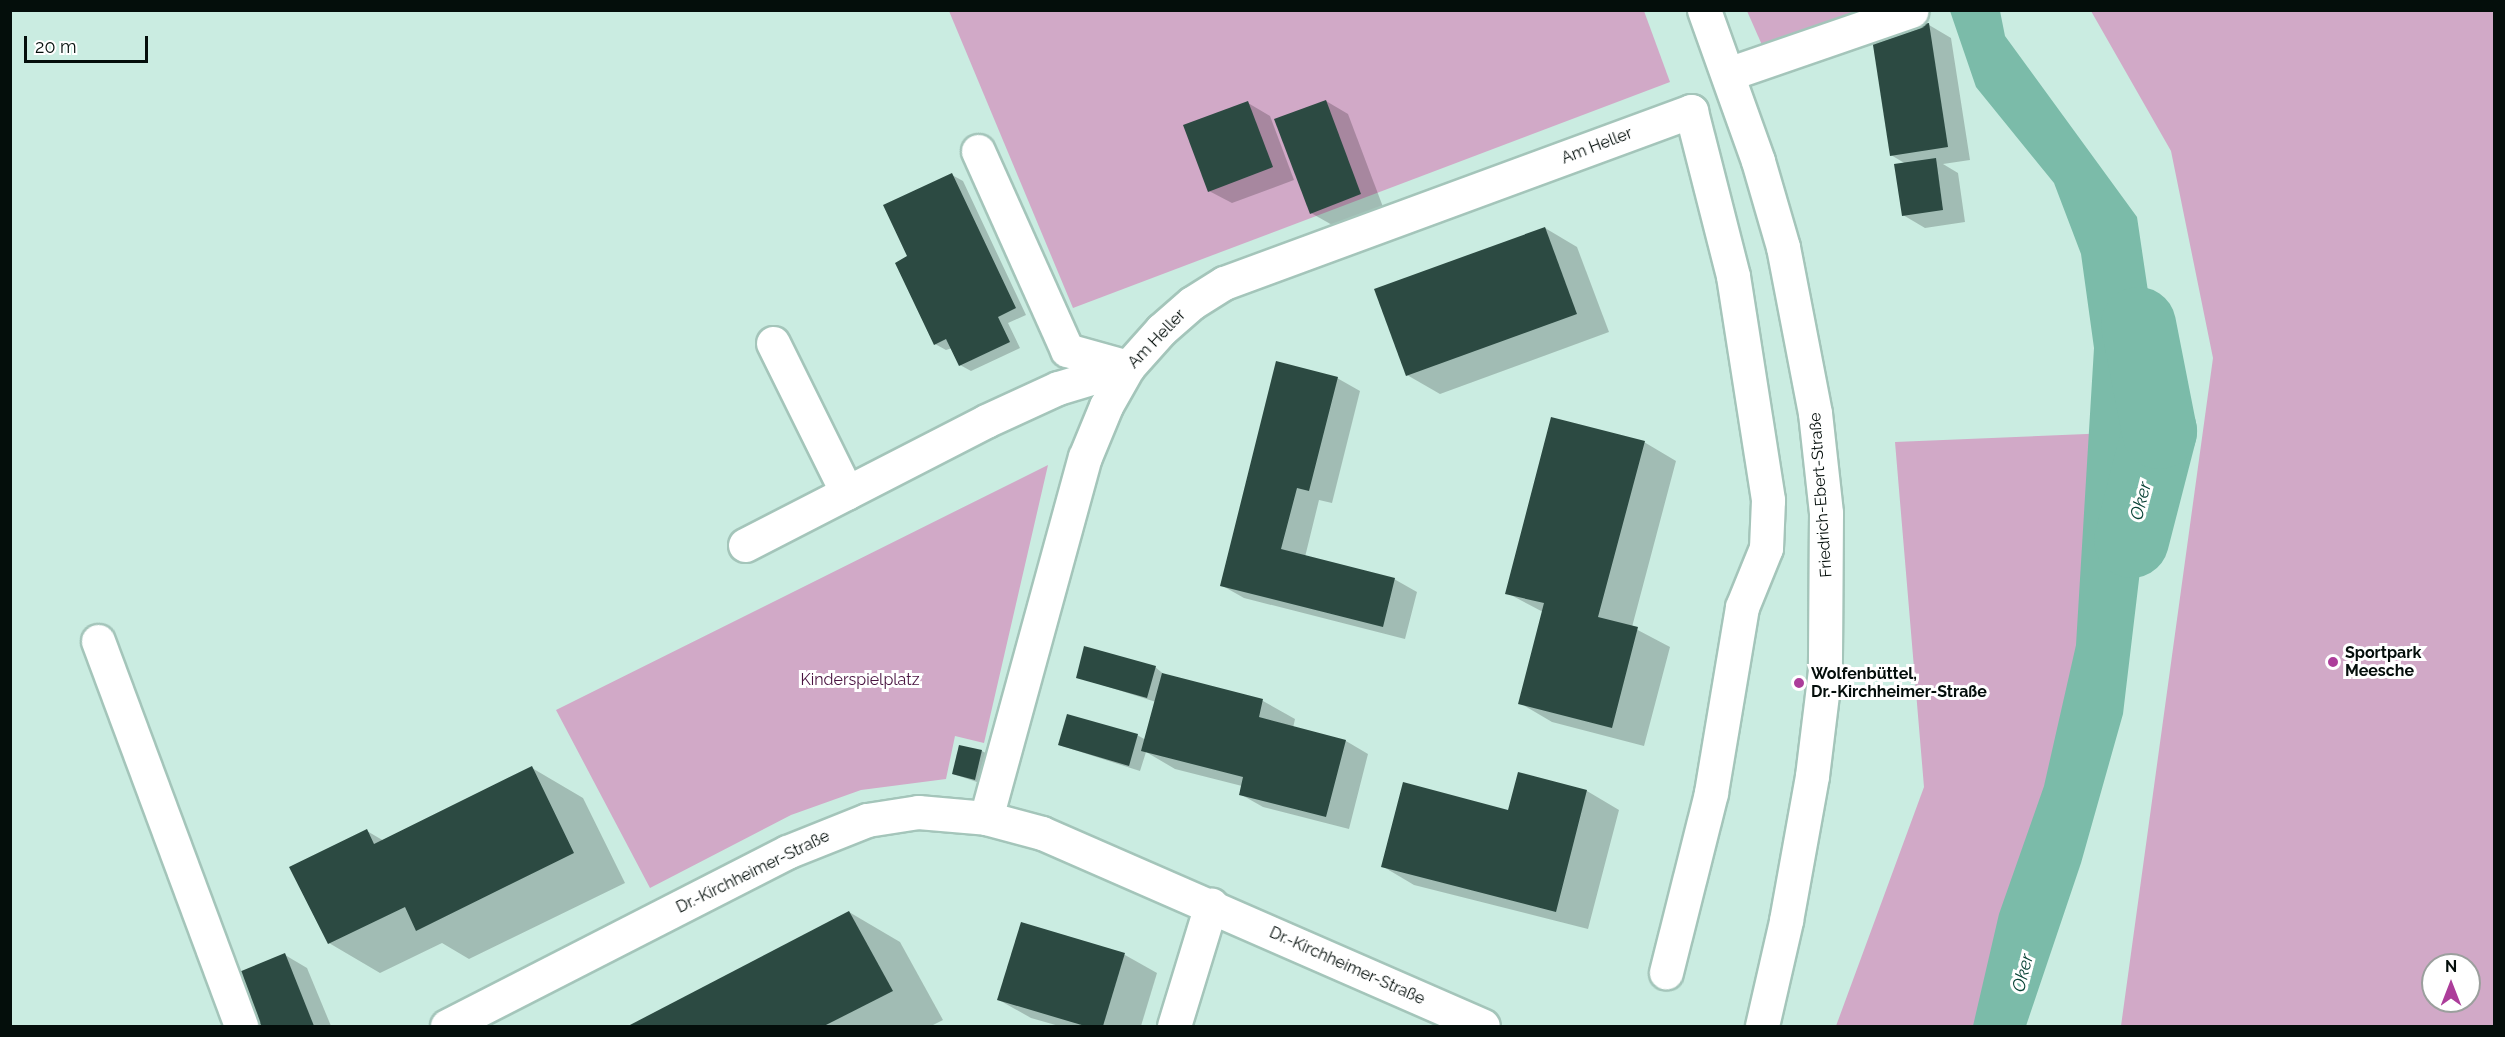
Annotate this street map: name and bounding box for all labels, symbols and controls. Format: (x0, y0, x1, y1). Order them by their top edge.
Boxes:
scale bar (27, 24, 152, 62)
text: 20 m (35, 36, 77, 57)
street label: Am Heller (1559, 124, 1635, 168)
street label: Am Heller (1124, 306, 1190, 372)
street label: Friedrich-Ebert-Straße (1806, 412, 1836, 578)
water label: Oker (2126, 480, 2156, 522)
place label: Sportpark Meesche (2345, 643, 2421, 681)
marker: Sportpark Meesche (2326, 655, 2340, 669)
place label: Wolfenbüttel, Dr.-Kirchheimer-Straße (1811, 664, 1987, 702)
park label: Kinderspielplatz (800, 670, 920, 690)
marker: Wolfenbüttel, Dr.-Kirchheimer-Straße (1792, 676, 1806, 690)
street label: Dr.-Kirchheimer-Straße (673, 827, 833, 917)
street label: Dr.-Kirchheimer-Straße (1266, 923, 1428, 1009)
water label: Oker (2008, 952, 2038, 994)
north arrow (2421, 953, 2481, 1013)
text: N (2445, 957, 2457, 976)

